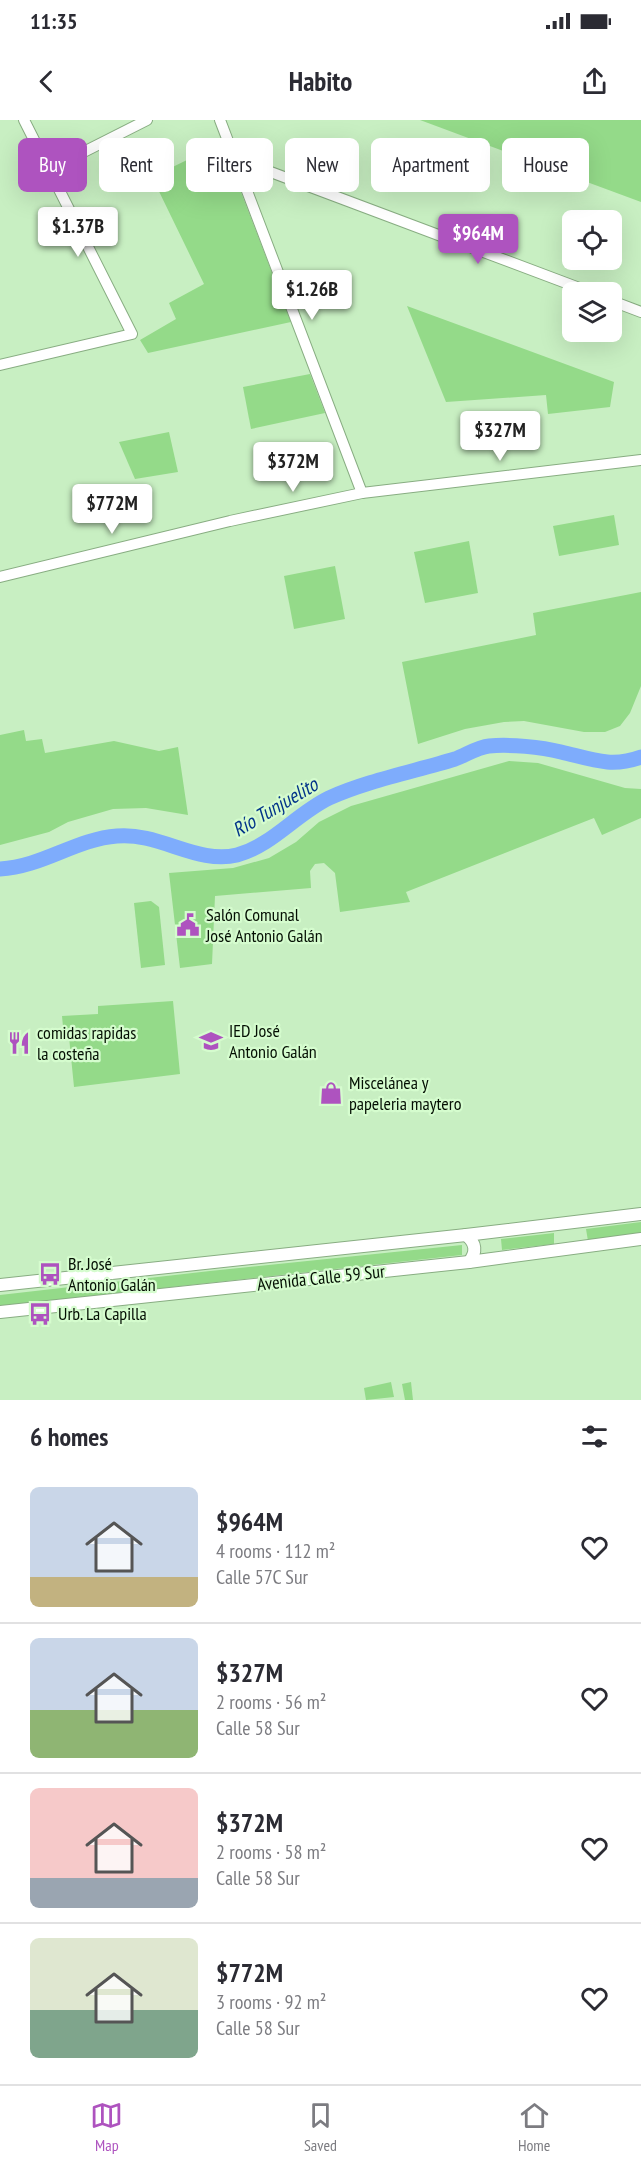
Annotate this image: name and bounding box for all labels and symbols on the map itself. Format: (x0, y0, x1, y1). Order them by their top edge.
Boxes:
pin: $1.37B (29, 207, 127, 258)
pin: $964M (436, 214, 520, 265)
pin: $1.26B (263, 270, 361, 321)
pin: $327M (458, 411, 542, 462)
pin: $372M (251, 442, 335, 493)
pin: $772M (70, 484, 154, 535)
water label: Río Tunjuelito (227, 771, 324, 843)
place label: Salón Comunal José Antonio Galán (205, 903, 323, 947)
public building icon: Salón Comunal José Antonio Galán (175, 912, 201, 938)
place label: IED José Antonio Galán (229, 1019, 317, 1063)
place label: comidas rapidas la costeña (37, 1021, 136, 1065)
school or university icon: IED José Antonio Galán (198, 1028, 224, 1054)
restaurant icon: comidas rapidas la costeña (6, 1030, 32, 1056)
place label: Miscelánea y papeleria maytero (349, 1071, 462, 1115)
shop icon: Miscelánea y papeleria maytero (318, 1080, 344, 1106)
place label: Br. José Antonio Galán (68, 1252, 156, 1296)
street label: Avenida Calle 59 Sur (256, 1259, 386, 1296)
bus stop icon: Br. José Antonio Galán (37, 1261, 63, 1287)
bus stop icon: Urb. La Capilla (27, 1301, 53, 1327)
place label: Urb. La Capilla (58, 1302, 147, 1325)

